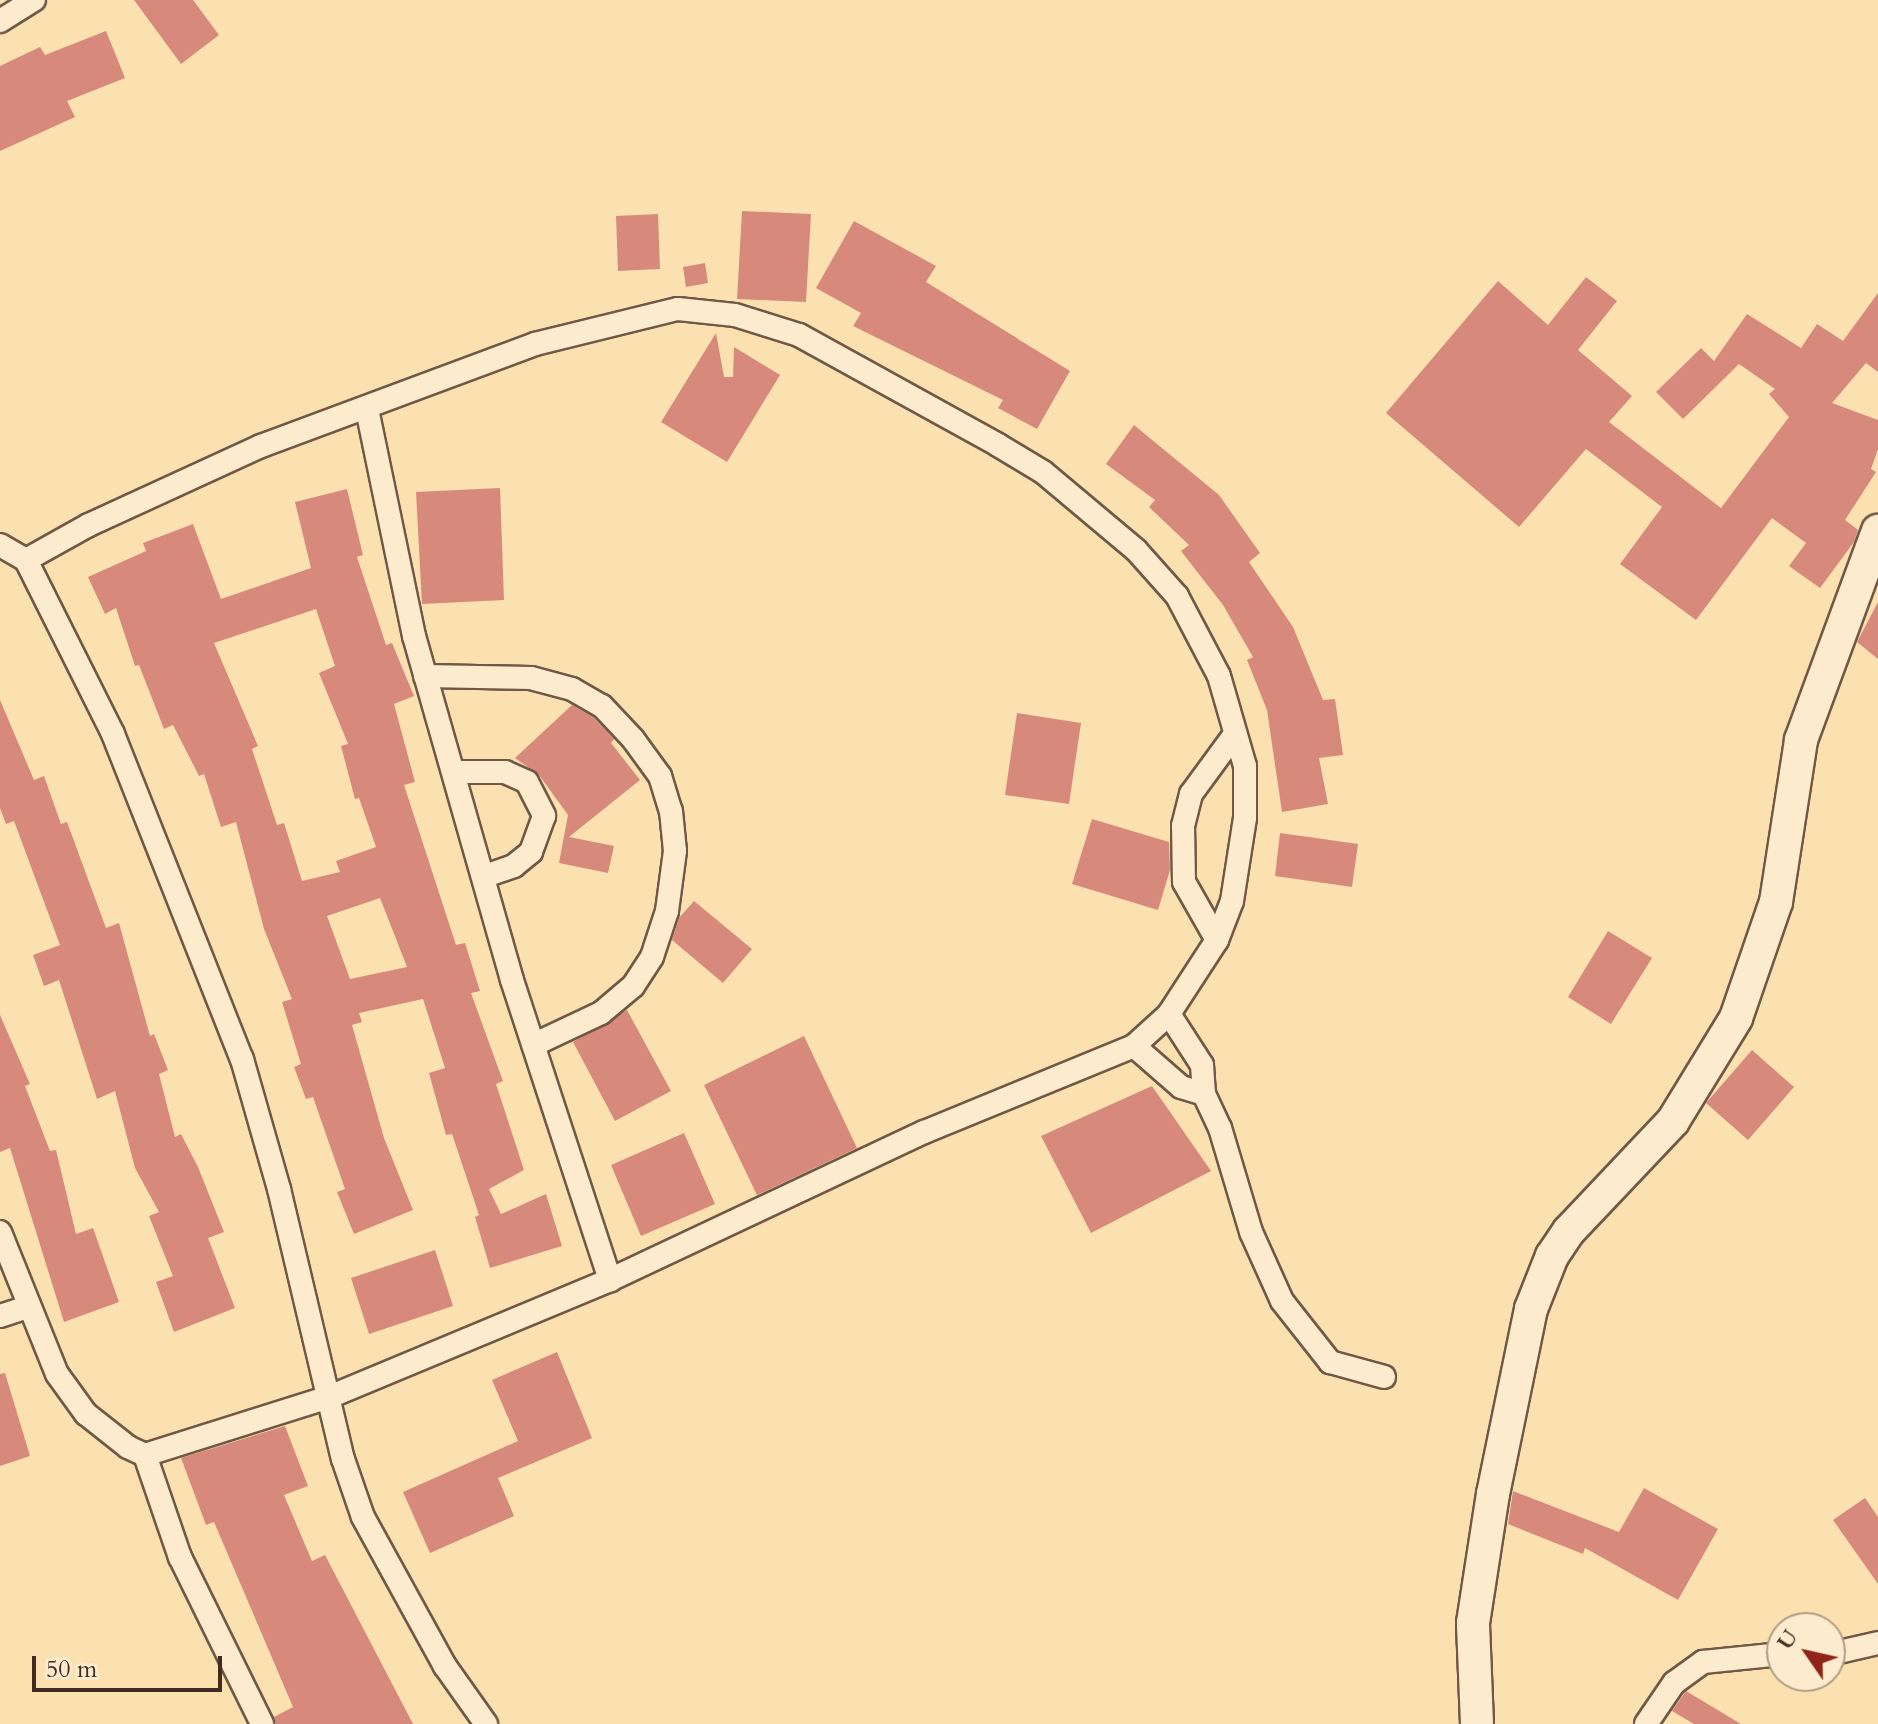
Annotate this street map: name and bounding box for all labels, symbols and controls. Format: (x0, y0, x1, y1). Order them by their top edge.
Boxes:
north arrow (1766, 1612, 1846, 1692)
text: U (1770, 1624, 1805, 1656)
scale bar (36, 1640, 226, 1690)
text: 50 m (46, 1653, 97, 1686)

